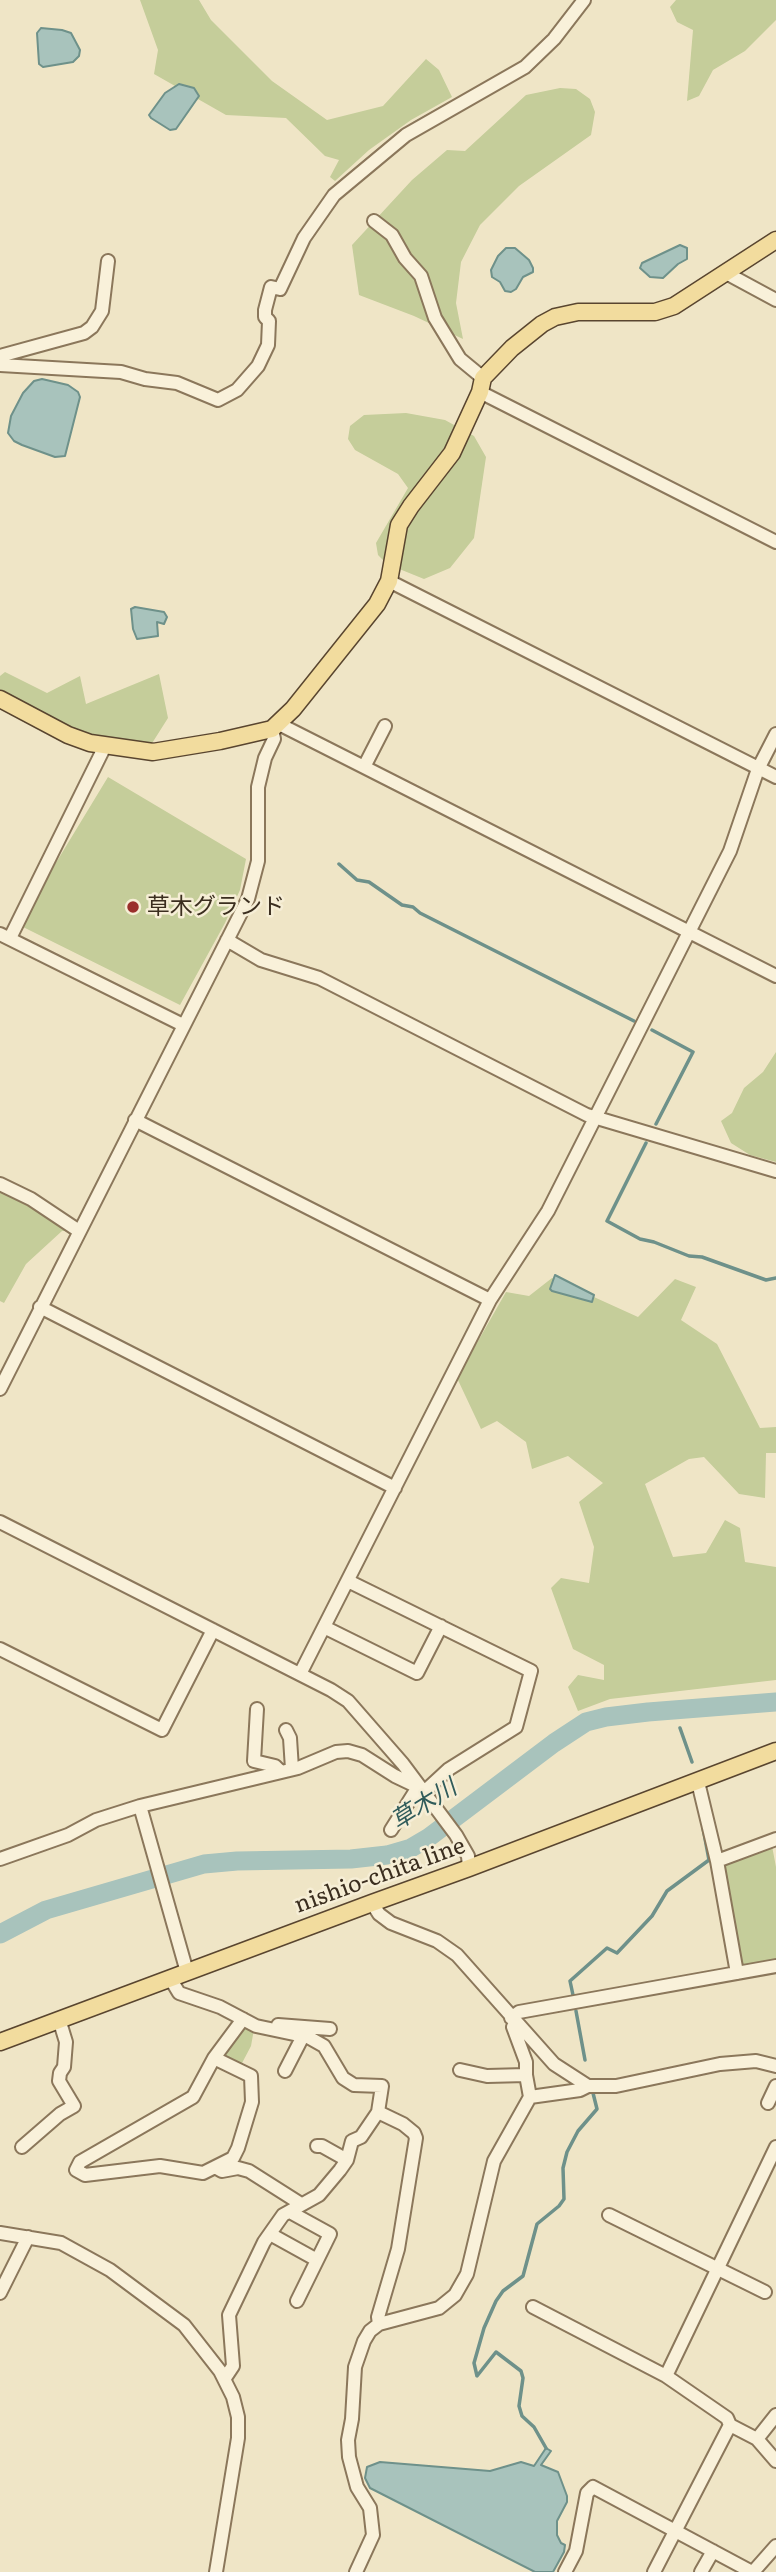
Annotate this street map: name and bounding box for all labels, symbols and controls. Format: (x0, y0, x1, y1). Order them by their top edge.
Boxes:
place label: 草木グランド (147, 893, 285, 921)
marker: 草木グランド (125, 899, 141, 915)
water label: 草木川 (386, 1774, 462, 1836)
street label: nishio-chita line (291, 1832, 469, 1920)

